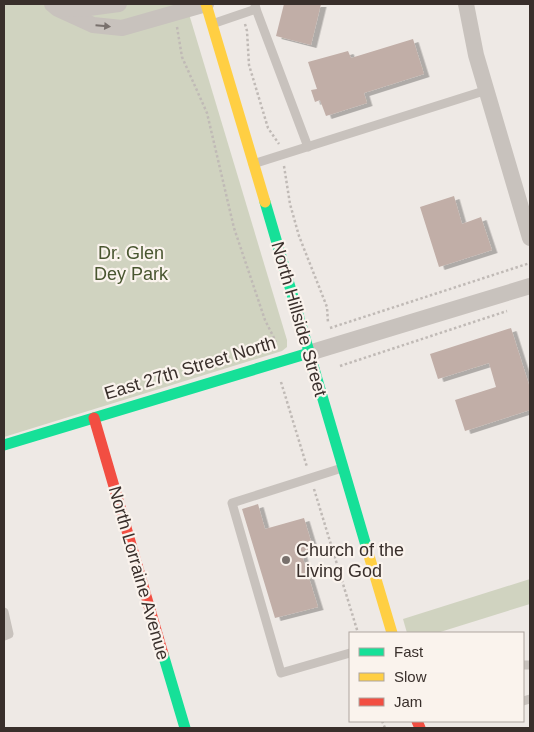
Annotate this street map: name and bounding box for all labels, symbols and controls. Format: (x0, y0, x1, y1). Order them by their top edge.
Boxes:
one-way arrow (96, 22, 112, 30)
street label: North Hillside Street (267, 239, 331, 399)
park label: Dr. Glen Dey Park (94, 243, 169, 284)
street label: East 27th Street North (102, 332, 278, 404)
street label: North Lorraine Avenue (105, 484, 173, 662)
place label: Church of the Living God (296, 540, 404, 581)
marker: Church of the Living God (280, 554, 292, 566)
legend (349, 632, 524, 722)
text: Fast (394, 643, 424, 660)
text: Slow (394, 668, 427, 685)
text: Jam (394, 693, 422, 710)

